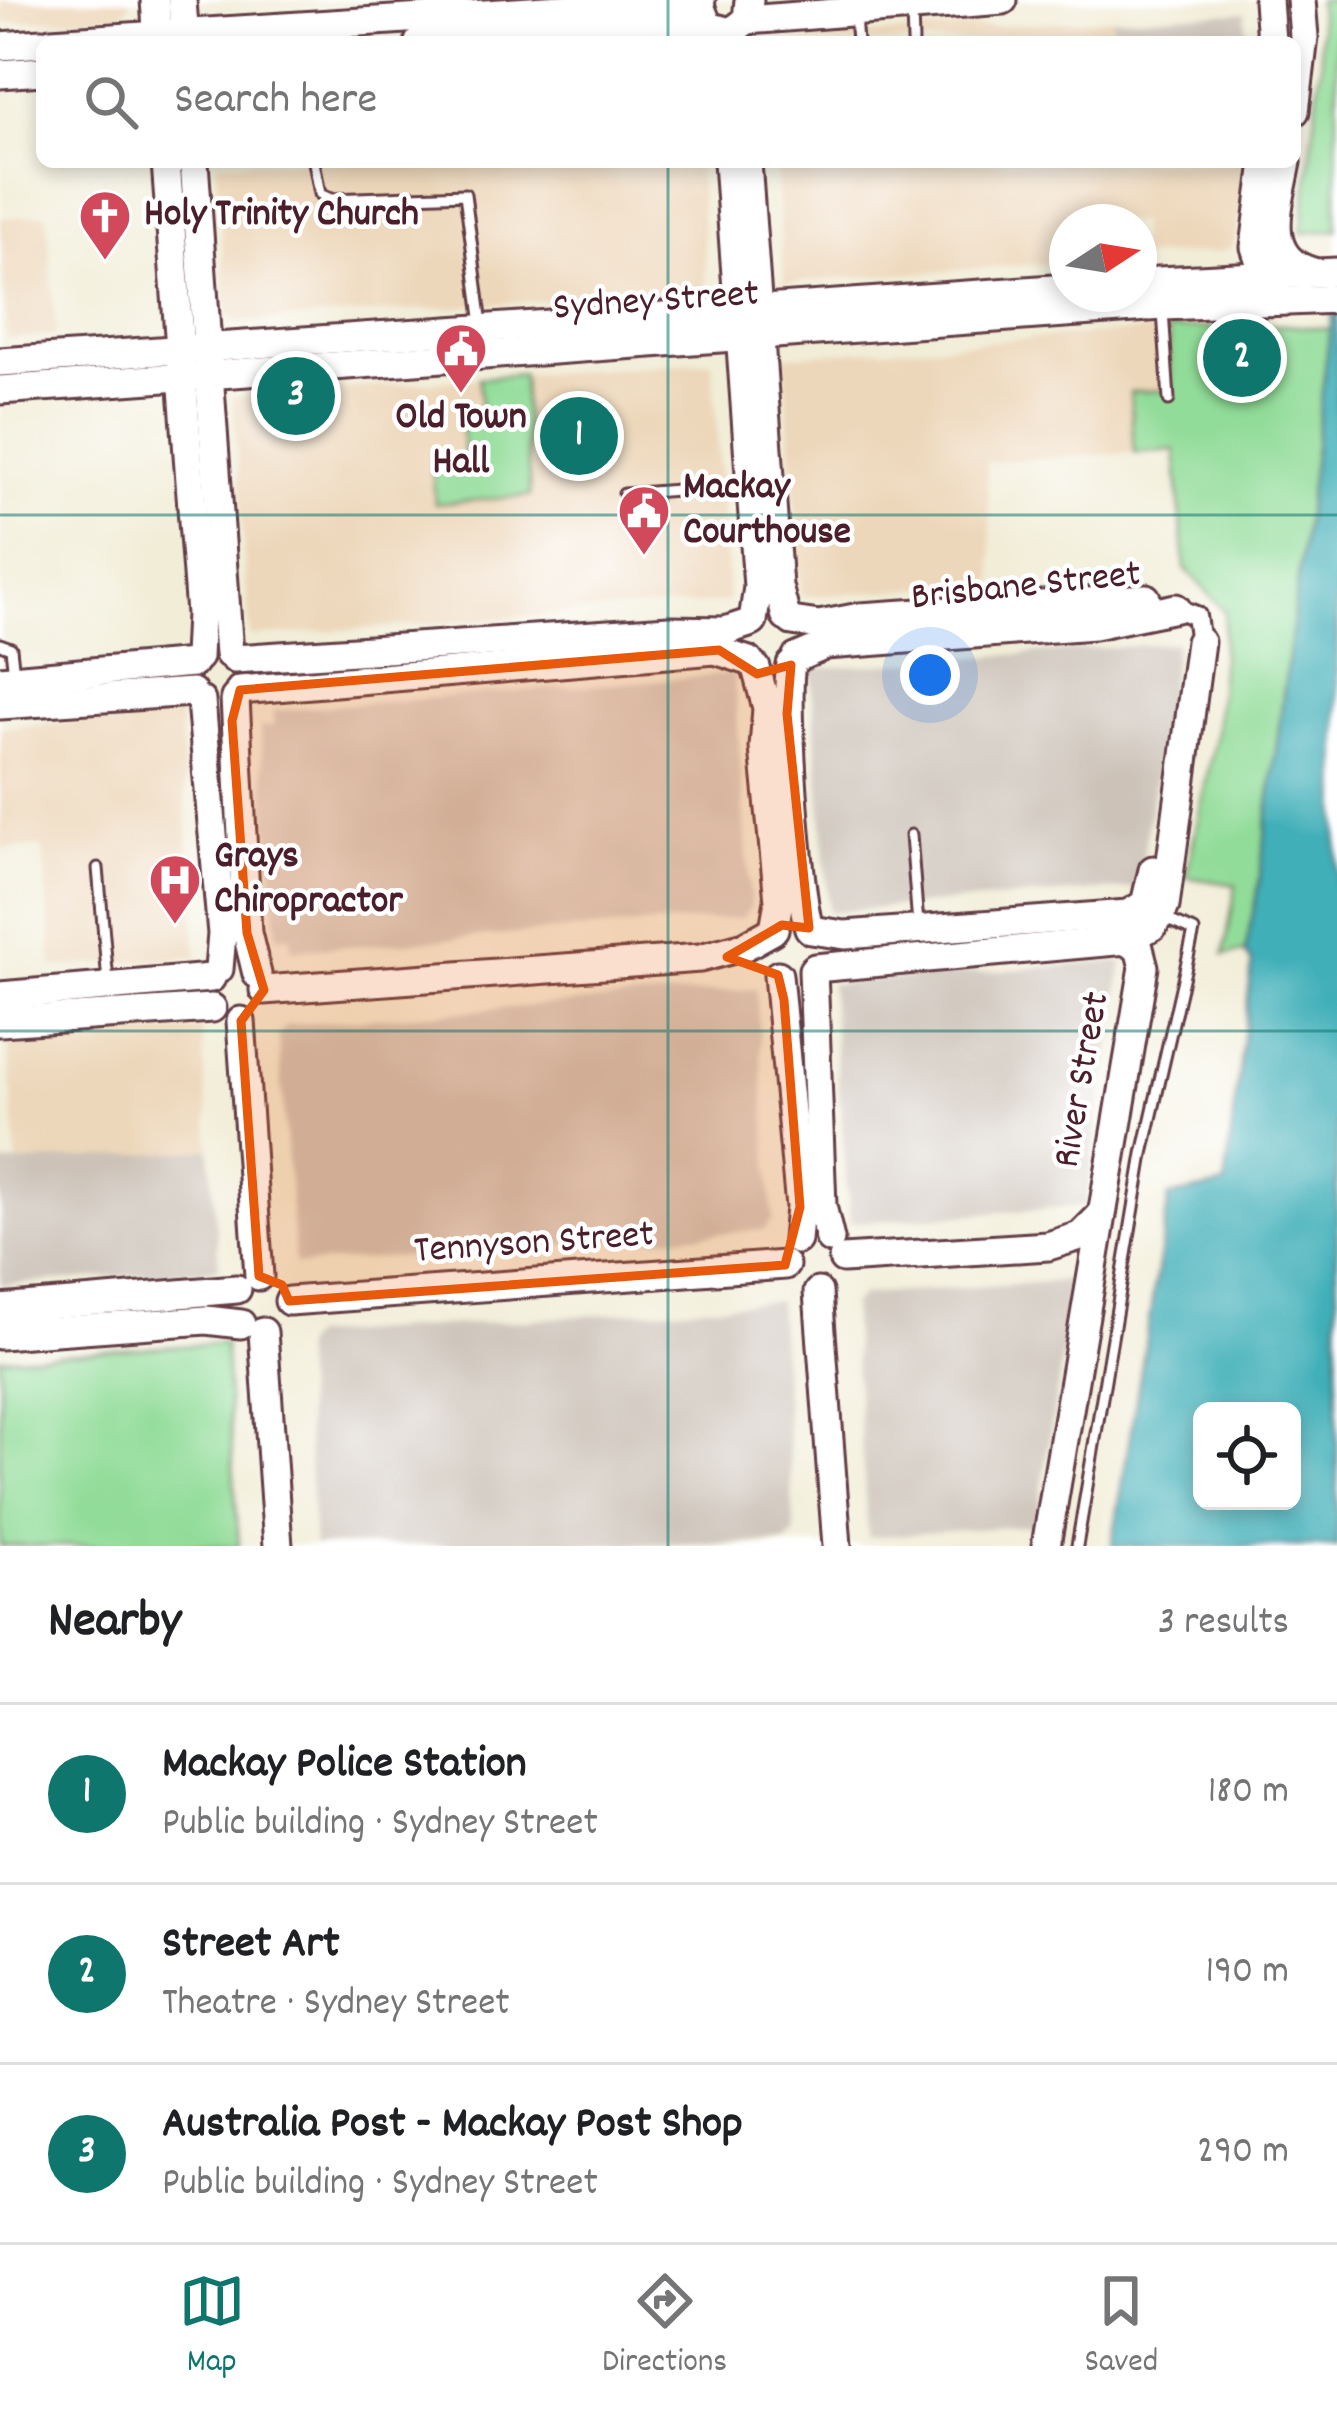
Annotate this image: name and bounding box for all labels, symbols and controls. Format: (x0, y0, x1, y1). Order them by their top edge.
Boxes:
search box (36, 36, 1301, 168)
icon: search (78, 69, 144, 135)
text: Search here (174, 70, 377, 134)
church icon: Holy Trinity Church (77, 188, 133, 262)
place label: Holy Trinity Church (144, 189, 419, 244)
north arrow (1049, 204, 1157, 312)
street label: Sydney Street (551, 268, 761, 338)
pin: 2 (1203, 313, 1281, 403)
public building icon: Old Town Hall (433, 321, 489, 395)
pin: 3 (257, 351, 335, 441)
pin: 1 (540, 391, 618, 481)
place label: Old Town Hall (395, 392, 527, 492)
place label: Mackay Courthouse (683, 462, 851, 562)
public building icon: Mackay Courthouse (616, 483, 672, 557)
street label: Brisbane Street (908, 549, 1144, 627)
your location (900, 645, 960, 705)
place label: Grays Chiropractor (214, 831, 403, 931)
hospital icon: Grays Chiropractor (147, 852, 203, 926)
street label: River Street (1041, 988, 1127, 1172)
street label: Tennyson Street (412, 1209, 656, 1281)
map controls (1193, 1402, 1301, 1510)
button: locate (1193, 1402, 1301, 1510)
text: Nearby (48, 1588, 181, 1660)
text: 3 results (1158, 1597, 1289, 1652)
text: Mackay Police Station (162, 1734, 526, 1798)
text: 1 (83, 1766, 91, 1821)
text: 180 m (1208, 1766, 1289, 1821)
text: Public building · Sydney Street (162, 1798, 598, 1853)
text: Street Art (162, 1914, 340, 1978)
text: 2 (78, 1946, 96, 2001)
text: 190 m (1206, 1946, 1289, 2001)
text: Theatre · Sydney Street (162, 1978, 510, 2033)
text: Australia Post - Mackay Post Shop (162, 2094, 743, 2158)
text: 3 (78, 2126, 96, 2181)
text: 290 m (1197, 2126, 1289, 2181)
text: Public building · Sydney Street (162, 2158, 598, 2213)
tab: Map (179, 2268, 245, 2387)
tab: Directions (602, 2268, 727, 2387)
tab: Saved (1085, 2268, 1158, 2387)

